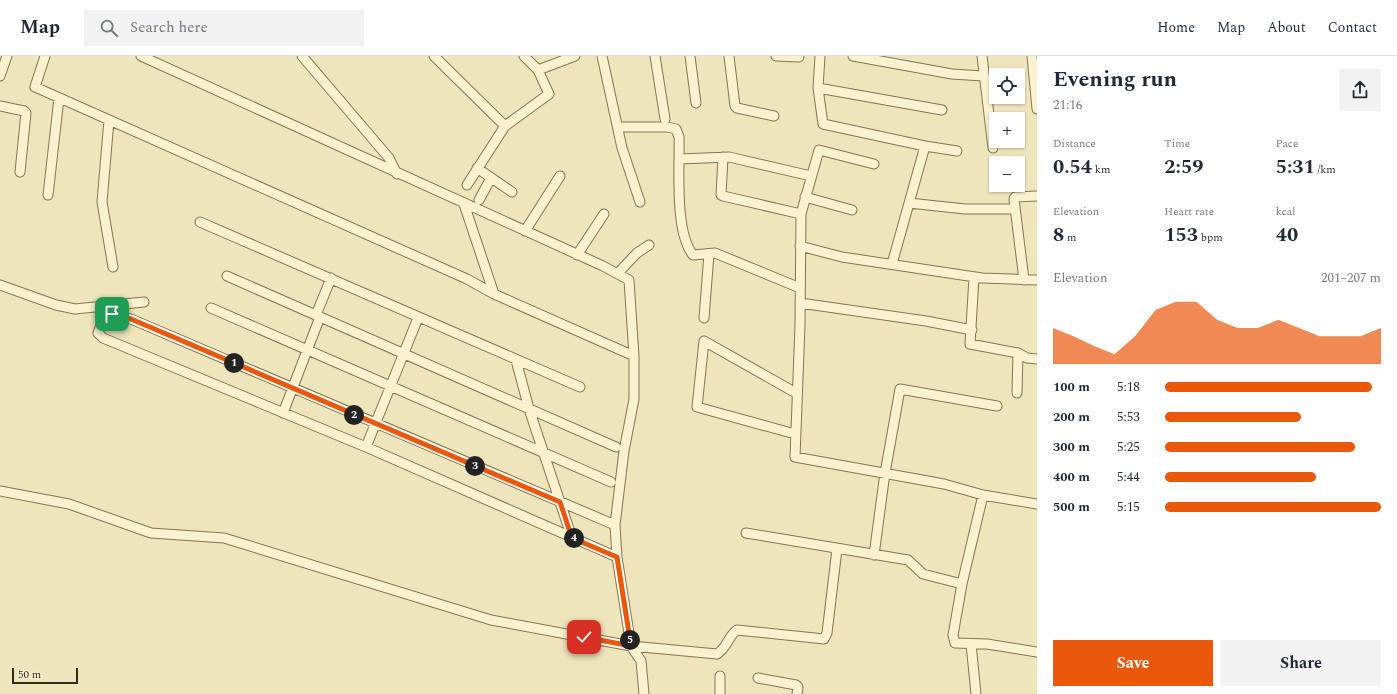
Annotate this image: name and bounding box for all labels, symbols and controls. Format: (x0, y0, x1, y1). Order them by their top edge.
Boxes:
search box (84, 10, 364, 46)
text: Map (20, 13, 60, 42)
text: Search here (130, 16, 208, 39)
icon: search (98, 17, 120, 39)
text: Home (1157, 17, 1195, 38)
text: Map (1217, 17, 1245, 38)
text: About (1267, 17, 1306, 38)
text: Contact (1328, 17, 1377, 38)
text: Evening run (1053, 63, 1177, 96)
map controls (989, 68, 1025, 192)
button: locate (989, 68, 1025, 104)
button: share (1339, 69, 1381, 111)
text: 21:16 (1053, 95, 1082, 115)
button: + (989, 112, 1025, 148)
text: Distance (1053, 135, 1096, 152)
text: Time (1164, 135, 1190, 152)
text: Pace (1276, 135, 1298, 152)
text: 0.54 (1053, 152, 1092, 182)
text: 2:59 (1164, 152, 1203, 182)
text: 5:31 (1276, 152, 1315, 182)
button: − (989, 156, 1025, 192)
text: km (1092, 161, 1110, 178)
text: /km (1315, 161, 1336, 178)
text: Elevation (1053, 203, 1099, 220)
text: Heart rate (1164, 203, 1214, 220)
text: kcal (1276, 203, 1295, 220)
text: 8 (1053, 220, 1064, 250)
text: 153 (1164, 220, 1198, 250)
text: 40 (1276, 220, 1298, 250)
text: m (1064, 229, 1076, 246)
text: bpm (1198, 229, 1223, 246)
text: Elevation (1053, 268, 1107, 288)
text: 201–207 m (1321, 268, 1381, 288)
pin (95, 297, 129, 331)
icon: arrive (101, 303, 123, 325)
pin: 1 (224, 353, 244, 373)
text: 1 (231, 354, 237, 371)
text: 100 m (1053, 377, 1090, 397)
text: 5:18 (1117, 377, 1140, 397)
pin: 2 (344, 405, 364, 425)
text: 2 (351, 406, 357, 423)
text: 200 m (1053, 407, 1090, 427)
text: 5:53 (1117, 407, 1140, 427)
text: 300 m (1053, 437, 1090, 457)
text: 5:25 (1117, 437, 1140, 457)
pin: 3 (465, 456, 485, 476)
text: 3 (472, 457, 478, 474)
text: 400 m (1053, 467, 1090, 487)
text: 5:44 (1117, 467, 1140, 487)
text: 500 m (1053, 497, 1090, 517)
text: 5:15 (1117, 497, 1140, 517)
pin: 4 (564, 528, 584, 548)
text: 4 (571, 529, 577, 546)
pin (567, 620, 601, 654)
icon: check (573, 626, 595, 648)
pin: 5 (620, 630, 640, 650)
text: 5 (627, 631, 633, 648)
button: Save (1053, 640, 1213, 686)
button: Share (1221, 640, 1381, 686)
scale bar (12, 666, 78, 685)
text: 50 m (18, 666, 41, 683)

